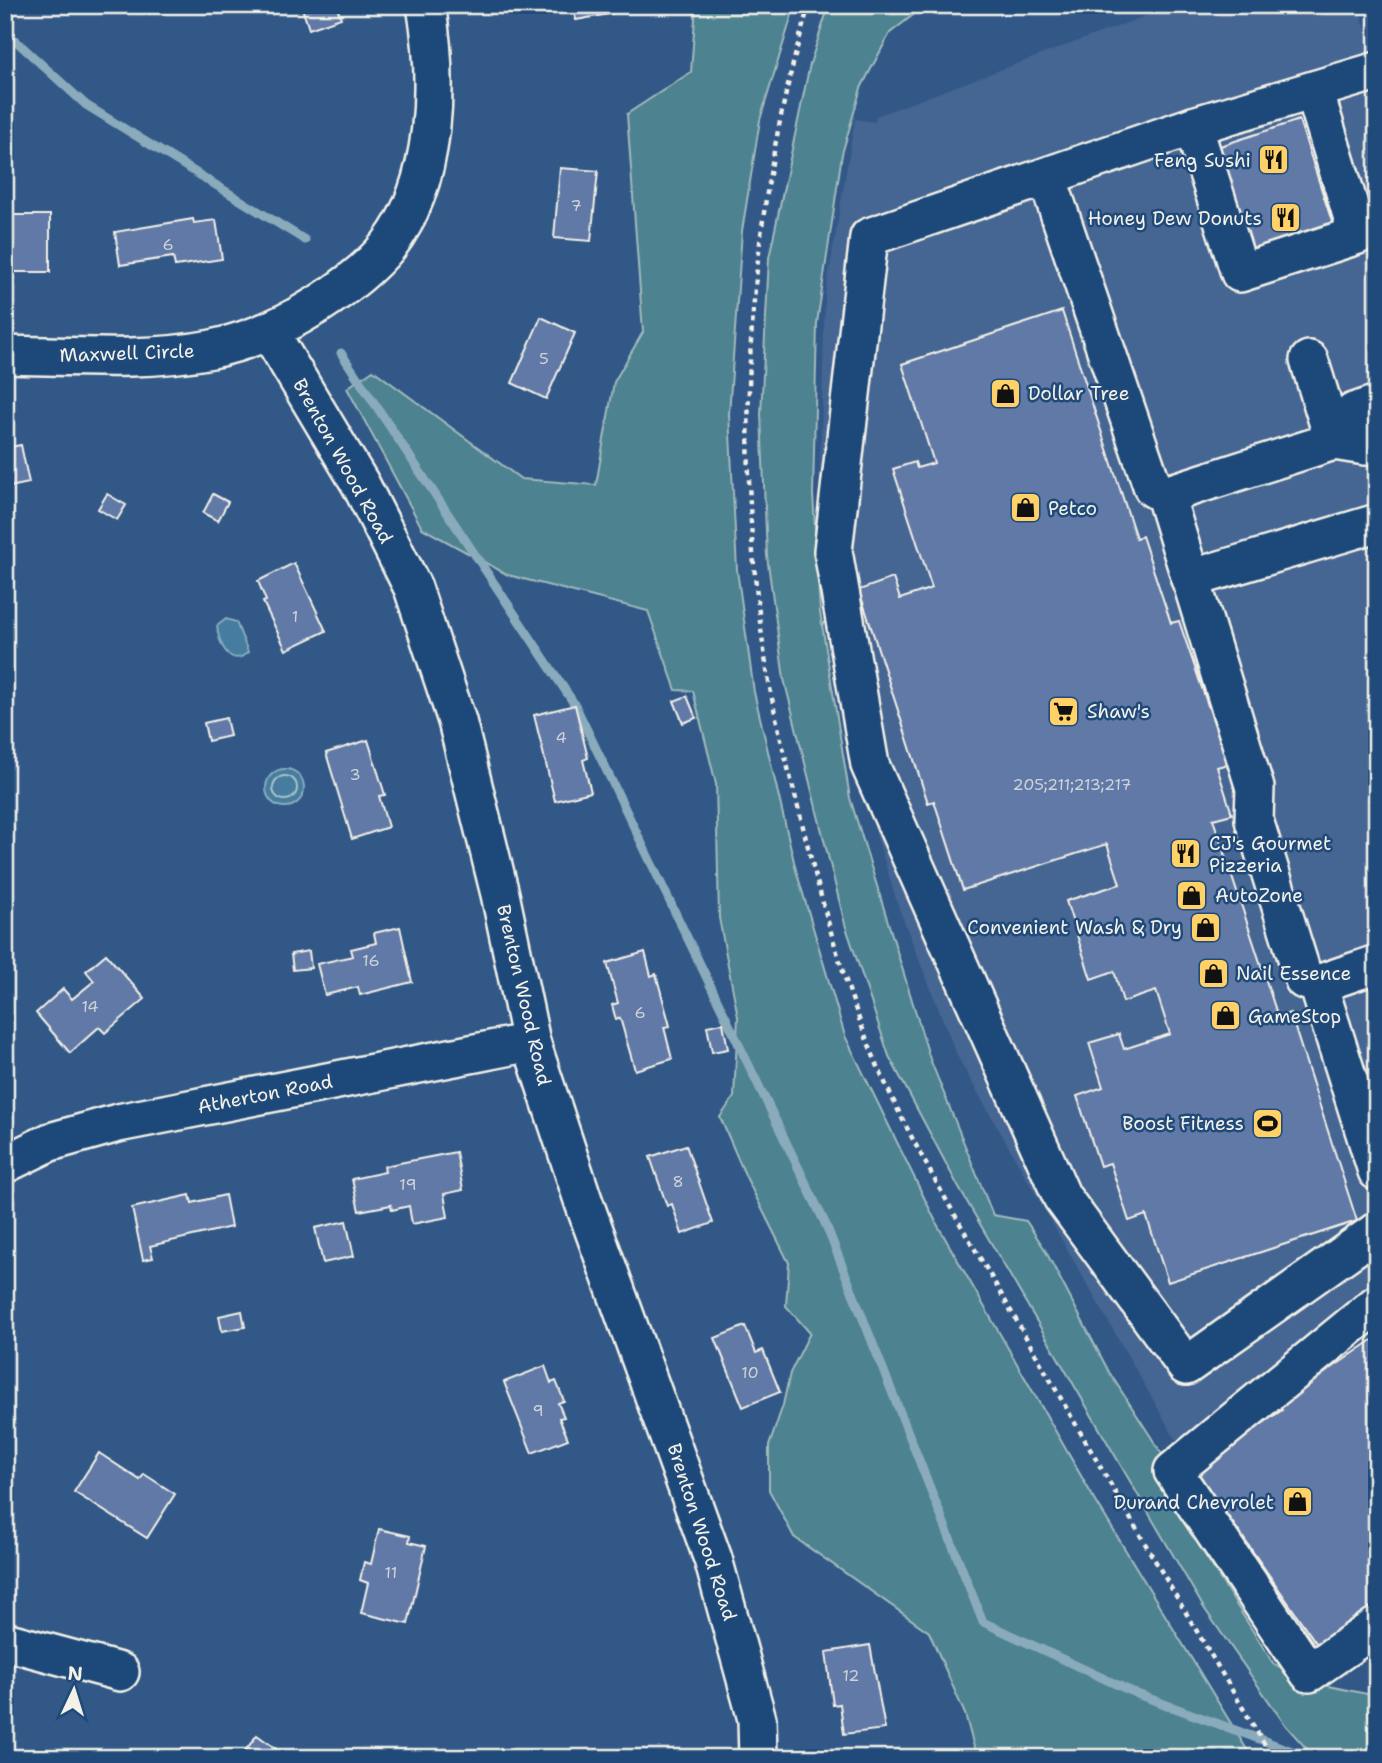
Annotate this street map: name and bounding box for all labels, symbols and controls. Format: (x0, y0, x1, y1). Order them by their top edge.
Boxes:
restaurant icon: Feng Sushi (1257, 143, 1291, 177)
place label: Feng Sushi (1154, 148, 1251, 173)
house number: 7 (570, 195, 582, 216)
restaurant icon: Honey Dew Donuts (1268, 201, 1302, 235)
place label: Honey Dew Donuts (1088, 206, 1262, 231)
house number: 6 (162, 234, 174, 255)
street label: Maxwell Circle (59, 338, 195, 368)
house number: 5 (539, 348, 549, 369)
street label: Brenton Wood Road (287, 374, 399, 548)
shop icon: Dollar Tree (988, 376, 1022, 410)
place label: Dollar Tree (1028, 381, 1129, 406)
shop icon: Petco (1008, 491, 1042, 525)
place label: Petco (1048, 496, 1097, 521)
house number: 1 (292, 606, 298, 627)
supermarket icon: Shaw's (1047, 694, 1081, 728)
place label: Shaw's (1087, 699, 1150, 724)
house number: 4 (555, 727, 567, 748)
house number: 3 (349, 764, 361, 785)
house number: 205;211;213;217 (1013, 774, 1131, 795)
place label: CJ's Gourmet Pizzeria (1209, 831, 1331, 878)
restaurant icon: CJ's Gourmet Pizzeria (1169, 837, 1203, 871)
shop icon: AutoZone (1175, 878, 1209, 912)
place label: AutoZone (1215, 883, 1303, 908)
street label: Brenton Wood Road (491, 902, 557, 1088)
shop icon: Convenient Wash & Dry (1188, 910, 1222, 944)
place label: Convenient Wash & Dry (967, 915, 1182, 940)
house number: 16 (362, 950, 380, 971)
shop icon: Nail Essence (1196, 956, 1230, 990)
place label: Nail Essence (1236, 961, 1351, 986)
house number: 14 (81, 996, 99, 1017)
shop icon: GameStop (1208, 999, 1242, 1033)
house number: 6 (634, 1002, 646, 1023)
place label: GameStop (1248, 1004, 1341, 1029)
street label: Atherton Road (195, 1069, 335, 1119)
sports icon: Boost Fitness (1250, 1106, 1284, 1140)
place label: Boost Fitness (1122, 1111, 1244, 1136)
house number: 8 (672, 1171, 684, 1192)
house number: 19 (399, 1174, 417, 1195)
house number: 10 (741, 1362, 759, 1383)
house number: 9 (532, 1400, 544, 1421)
street label: Brenton Wood Road (662, 1440, 742, 1624)
shop icon: Durand Chevrolet (1280, 1485, 1314, 1519)
place label: Durand Chevrolet (1113, 1490, 1274, 1515)
house number: 11 (385, 1562, 397, 1583)
north arrow (38, 1654, 108, 1724)
text: N (67, 1661, 84, 1687)
house number: 12 (842, 1665, 860, 1686)

